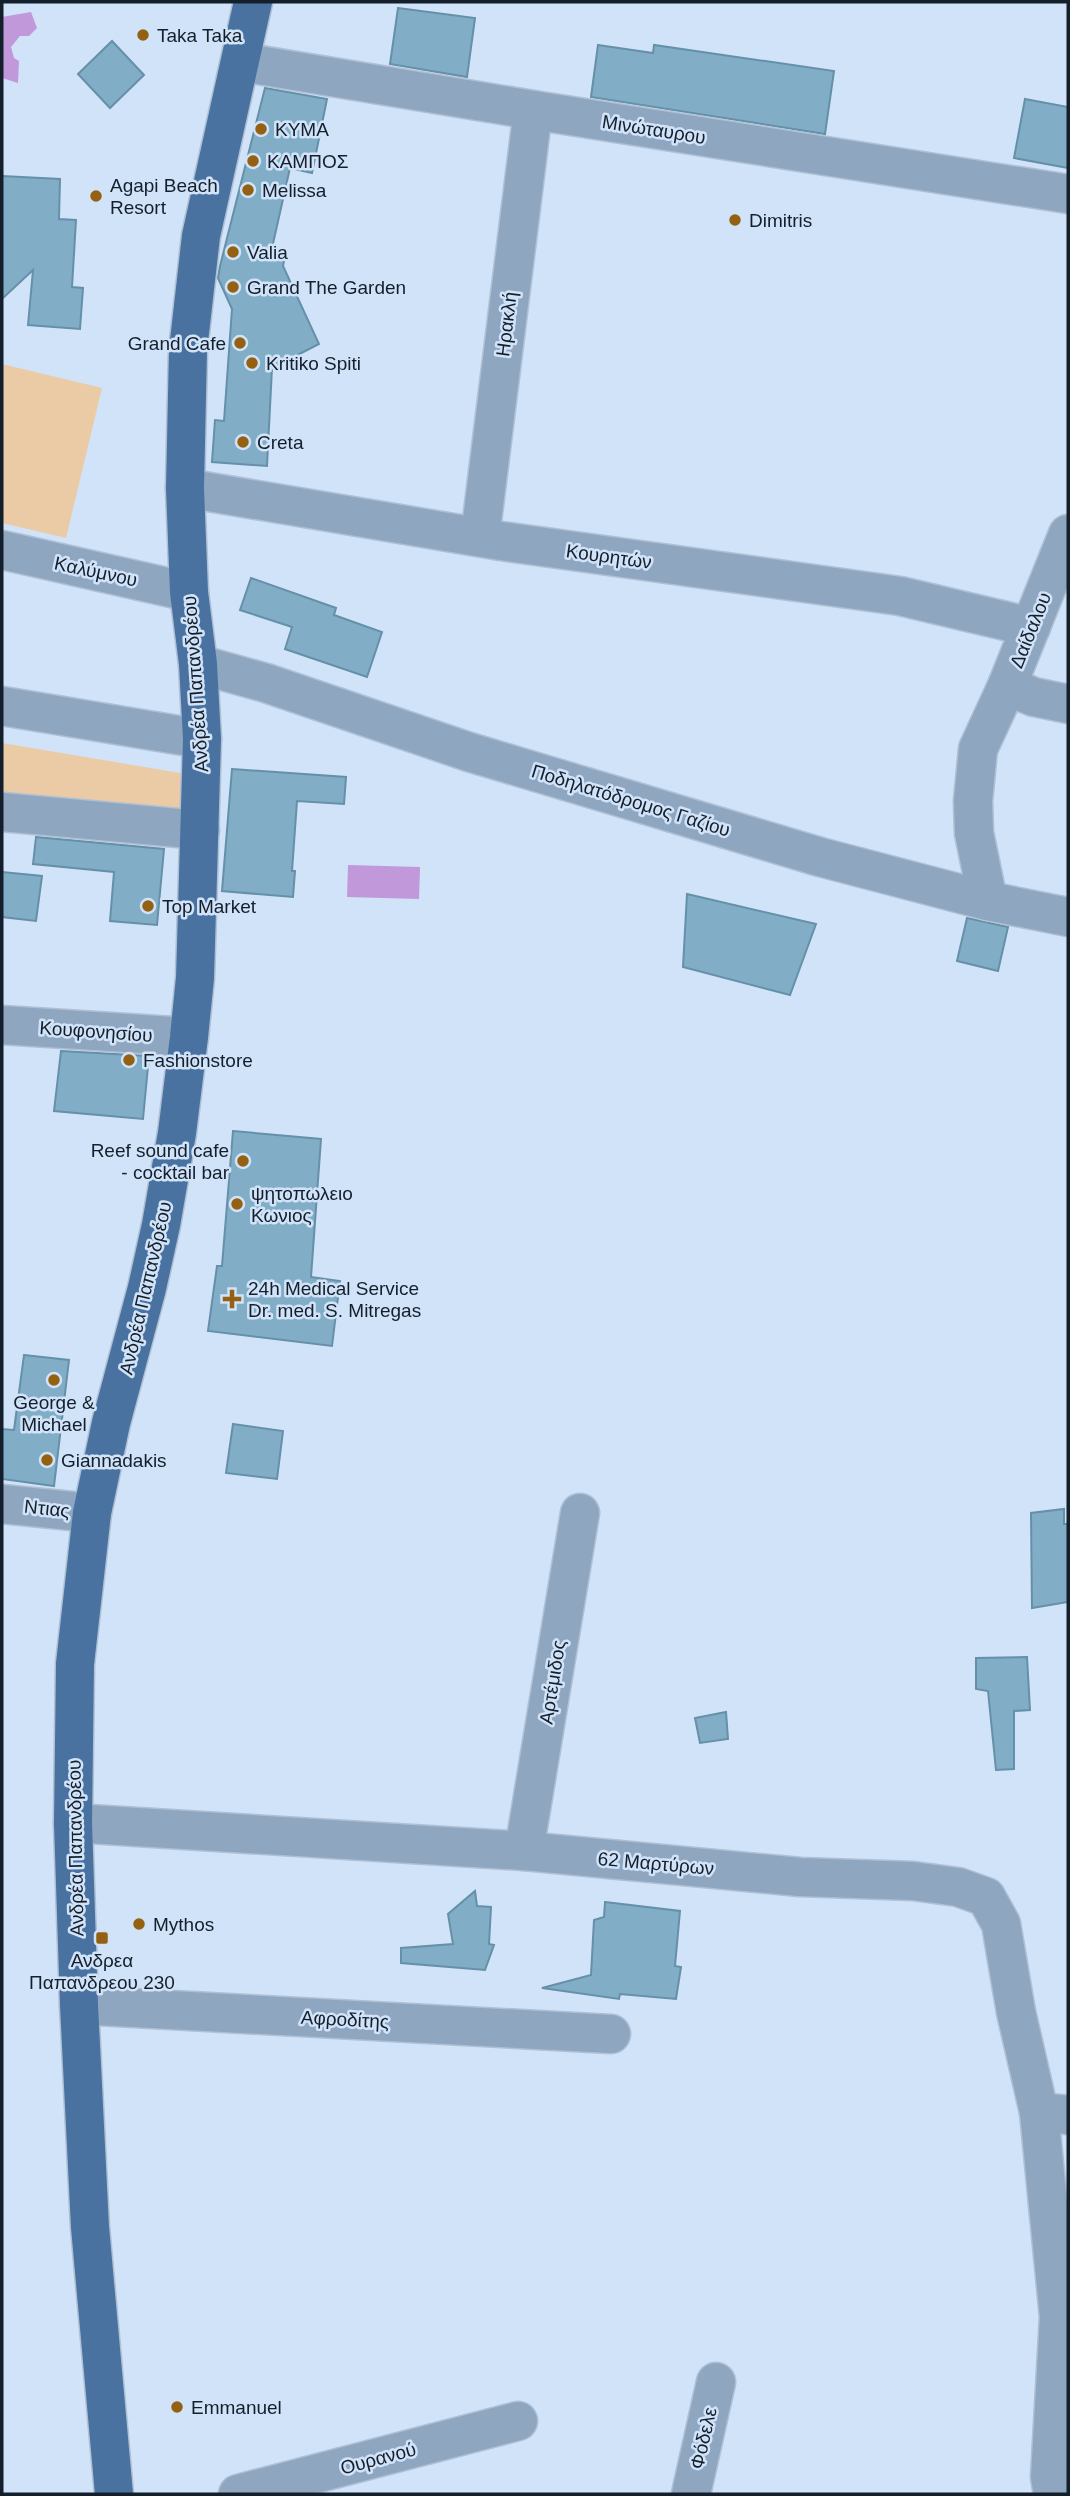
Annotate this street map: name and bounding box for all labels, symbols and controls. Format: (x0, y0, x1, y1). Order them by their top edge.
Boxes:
place label: Taka Taka (157, 25, 243, 46)
marker: Taka Taka (135, 27, 151, 43)
street label: Μινώταυρου (601, 111, 707, 148)
place label: ΚΥΜΑ (275, 119, 329, 140)
marker: ΚΥΜΑ (253, 121, 269, 137)
place label: ΚΑΜΠΟΣ (267, 151, 348, 172)
marker: ΚΑΜΠΟΣ (245, 153, 261, 169)
place label: Agapi Beach Resort (110, 175, 218, 218)
place label: Melissa (262, 180, 327, 201)
marker: Melissa (240, 182, 256, 198)
marker: Agapi Beach Resort (88, 188, 104, 204)
place label: Dimitris (749, 210, 812, 231)
marker: Dimitris (727, 212, 743, 228)
place label: Valia (247, 242, 288, 263)
marker: Valia (225, 244, 241, 260)
place label: Grand The Garden (247, 277, 406, 298)
marker: Grand The Garden (225, 279, 241, 295)
street label: Ηρακλή (492, 290, 521, 358)
place label: Grand Cafe (128, 333, 226, 354)
marker: Grand Cafe (232, 335, 248, 351)
place label: Kritiko Spiti (266, 353, 361, 374)
marker: Kritiko Spiti (244, 355, 260, 371)
place label: Creta (257, 432, 304, 453)
marker: Creta (235, 434, 251, 450)
street label: Κουρητών (565, 540, 653, 573)
street label: Καλύμνου (52, 552, 139, 591)
street label: Δαίδαλου (1006, 589, 1055, 671)
street label: Ανδρέα Παπανδρέου (179, 595, 212, 773)
street label: Ποδηλατόδρομος Γαζίου (529, 760, 733, 841)
place label: Top Market (162, 896, 257, 917)
marker: Top Market (140, 898, 156, 914)
street label: Κουφονησίου (39, 1017, 153, 1046)
place label: Fashionstore (143, 1050, 253, 1071)
marker: Fashionstore (121, 1052, 137, 1068)
place label: Reef sound cafe - cocktail bar (91, 1140, 230, 1183)
marker: Reef sound cafe - cocktail bar (235, 1153, 251, 1169)
place label: ψητοπωλειο Κωνιος (251, 1183, 353, 1226)
marker: ψητοπωλειο Κωνιος (229, 1196, 245, 1212)
street label: Ανδρέα Παπανδρέου (115, 1200, 176, 1377)
place label: 24h Medical Service Dr. med. S. Mitregas (248, 1278, 421, 1321)
marker: 24h Medical Service Dr. med. S. Mitregas (222, 1289, 242, 1309)
marker: George & Michael (46, 1372, 62, 1388)
place label: George & Michael (13, 1392, 95, 1435)
place label: Giannadakis (61, 1450, 167, 1471)
marker: Giannadakis (39, 1452, 55, 1468)
street label: Ντιας (23, 1496, 71, 1521)
street label: Αρτέμιδος (536, 1639, 569, 1726)
street label: Ανδρέα Παπανδρέου (63, 1759, 88, 1937)
street label: 62 Μαρτύρων (597, 1848, 715, 1879)
place label: Mythos (153, 1914, 214, 1935)
marker: Mythos (131, 1916, 147, 1932)
marker: Ανδρεα Παπανδρεου 230 (94, 1930, 110, 1946)
place label: Ανδρεα Παπανδρεου 230 (29, 1950, 175, 1993)
street label: Αφροδίτης (300, 2007, 390, 2032)
place label: Emmanuel (191, 2397, 282, 2418)
marker: Emmanuel (169, 2399, 185, 2415)
street label: Φόδελε (686, 2405, 721, 2471)
street label: Ουρανού (338, 2438, 418, 2479)

